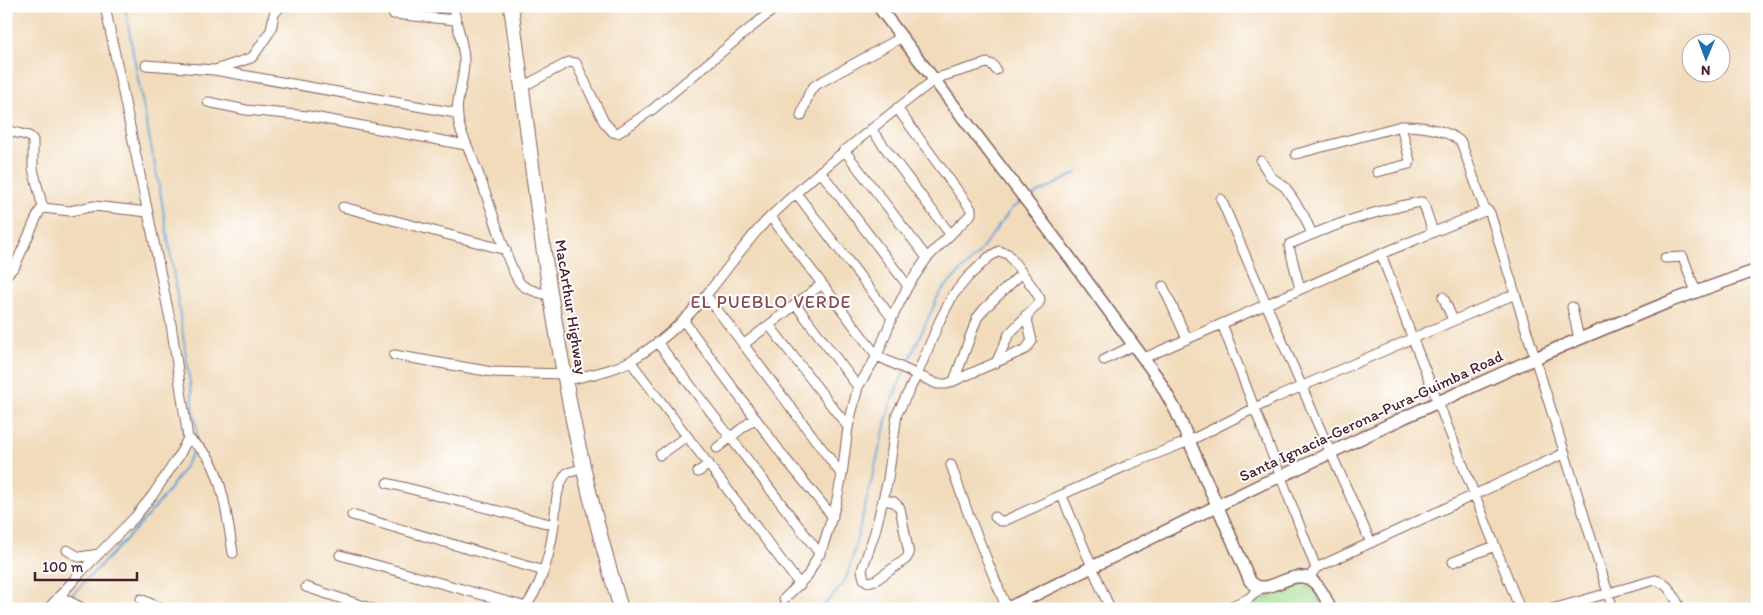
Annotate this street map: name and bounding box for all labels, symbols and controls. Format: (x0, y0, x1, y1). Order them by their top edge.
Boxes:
north arrow (1680, 32, 1730, 82)
text: N (1701, 62, 1711, 79)
street label: MacArthur Highway (551, 238, 591, 376)
district label: EL PUEBLO VERDE (690, 291, 852, 313)
street label: Santa Ignacia-Gerona-Pura-Guimba Road (1236, 346, 1506, 486)
scale bar (35, 550, 138, 582)
text: 100 m (42, 558, 84, 576)

